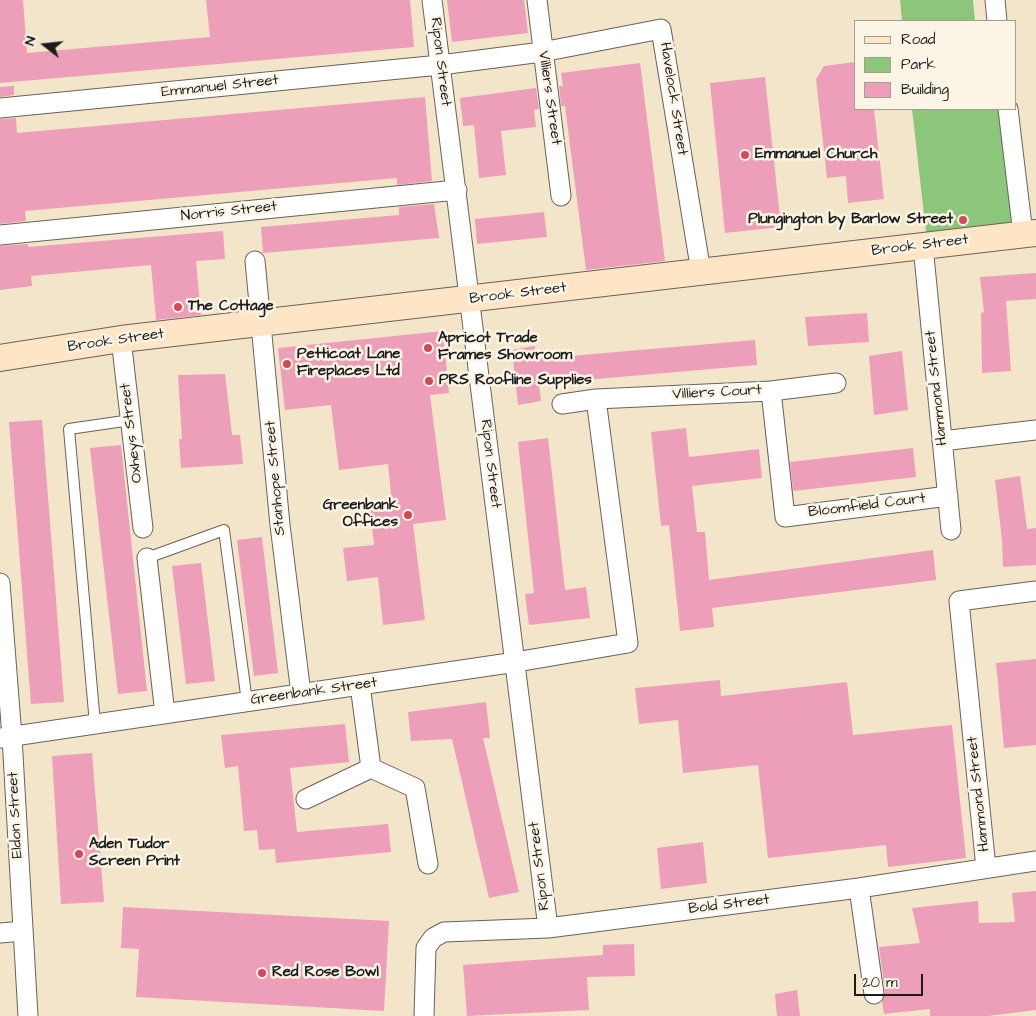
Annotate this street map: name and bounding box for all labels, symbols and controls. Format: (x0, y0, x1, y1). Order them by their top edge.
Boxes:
street label: Ripon Street (426, 16, 454, 108)
north arrow (20, 20, 70, 70)
legend (854, 20, 1016, 110)
text: Road (901, 29, 935, 50)
text: N (20, 34, 41, 48)
street label: Havelock Street (655, 41, 691, 157)
street label: Villiers Street (533, 50, 565, 146)
text: Park (901, 54, 936, 75)
street label: Emmanuel Street (161, 72, 279, 102)
text: Building (901, 79, 949, 100)
place label: Emmanuel Church (755, 146, 877, 164)
marker: Emmanuel Church (739, 149, 751, 161)
street label: Norris Street (180, 198, 278, 226)
place label: Plungington by Barlow Street (748, 211, 953, 229)
marker: Plungington by Barlow Street (957, 214, 969, 226)
street label: Brook Street (871, 231, 969, 261)
street label: Brook Street (469, 279, 567, 309)
place label: The Cottage (188, 298, 274, 316)
marker: The Cottage (172, 301, 184, 313)
street label: Brook Street (67, 325, 165, 357)
street label: Hammond Street (922, 329, 952, 447)
place label: Apricot Trade Frames Showroom (438, 330, 572, 365)
marker: Apricot Trade Frames Showroom (422, 342, 434, 354)
place label: Petticoat Lane Fireplaces Ltd (297, 346, 400, 381)
marker: Petticoat Lane Fireplaces Ltd (281, 358, 293, 370)
place label: PRS Roofline Supplies (439, 372, 592, 390)
marker: PRS Roofline Supplies (423, 375, 435, 387)
street label: Oxheys Street (117, 382, 147, 484)
street label: Villiers Court (672, 382, 762, 404)
street label: Ripon Street (476, 418, 504, 510)
street label: Stanhope Street (262, 420, 290, 536)
street label: Bloomfield Court (807, 490, 927, 522)
place label: Greenbank Offices (323, 497, 398, 532)
marker: Greenbank Offices (402, 509, 414, 521)
street label: Greenbank Street (250, 674, 378, 710)
street label: Hammond Street (964, 735, 994, 853)
street label: Eldon Street (5, 771, 27, 859)
street label: Ripon Street (526, 820, 554, 912)
place label: Aden Tudor Screen Print (89, 836, 180, 871)
marker: Aden Tudor Screen Print (73, 848, 85, 860)
street label: Bold Street (687, 891, 771, 919)
place label: Red Rose Bowl (272, 964, 379, 982)
scale bar (856, 964, 925, 996)
marker: Red Rose Bowl (256, 967, 268, 979)
text: 20 m (862, 972, 898, 993)

